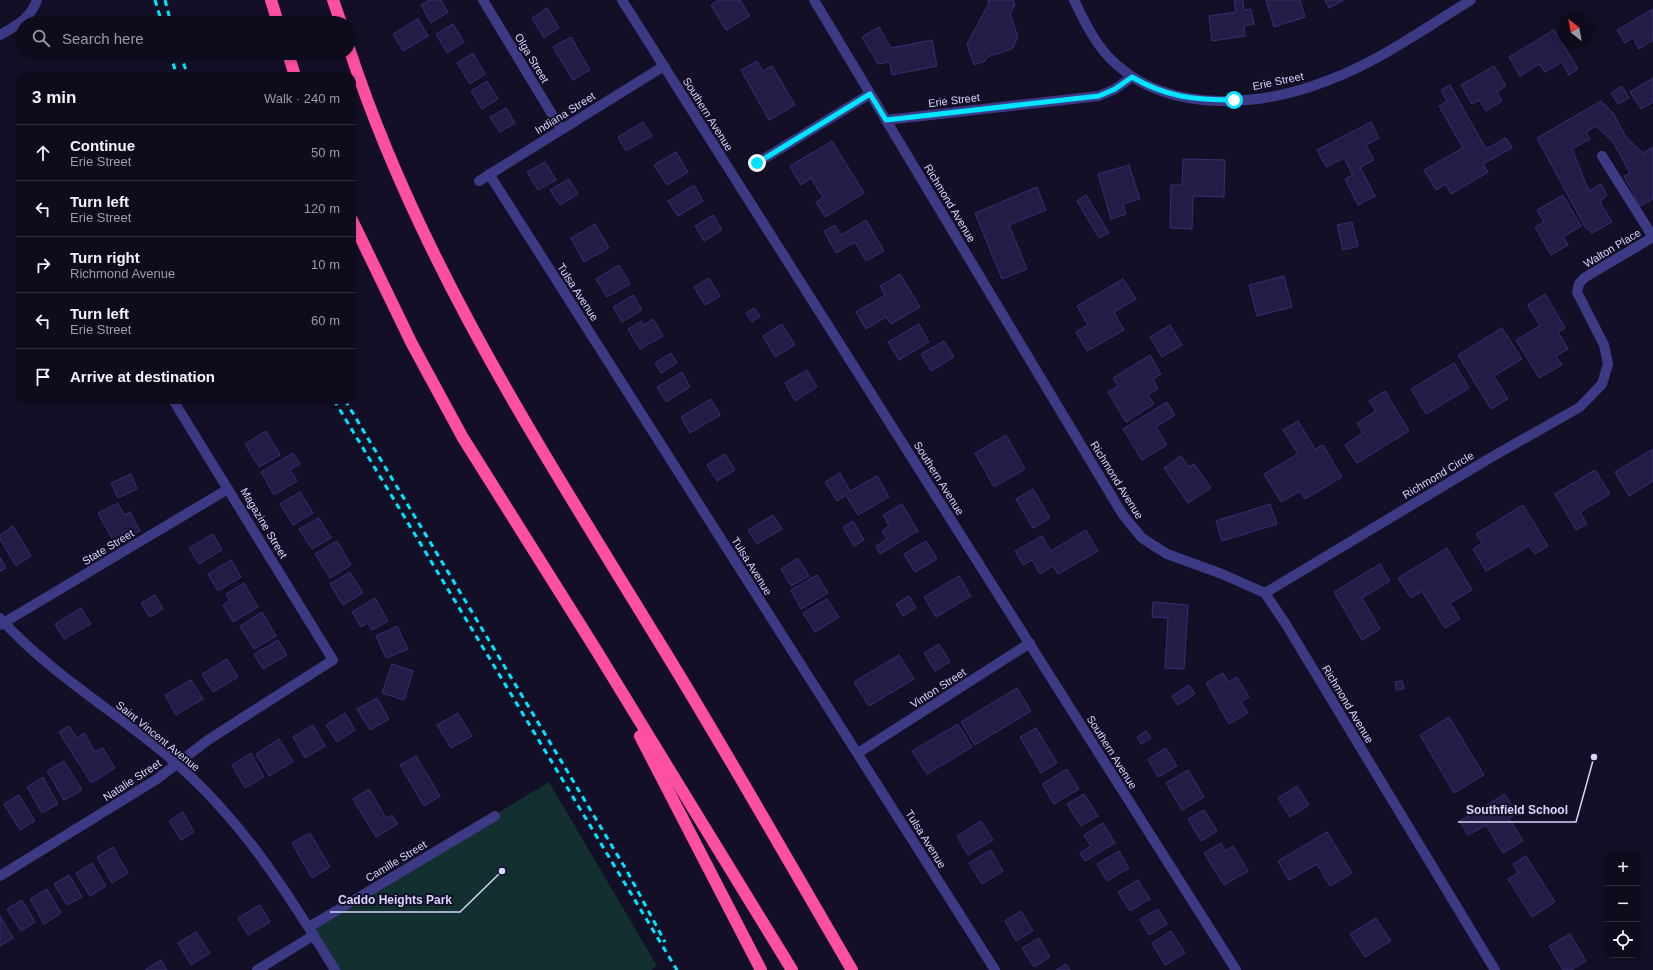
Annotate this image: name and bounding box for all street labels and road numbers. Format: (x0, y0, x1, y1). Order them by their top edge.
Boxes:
street label: Olga Street (513, 31, 551, 85)
street label: Erie Street (1251, 70, 1305, 92)
street label: Southern Avenue (681, 75, 735, 153)
street label: Indiana Street (533, 90, 597, 136)
street label: Erie Street (927, 91, 981, 109)
street label: Richmond Avenue (922, 162, 978, 244)
street label: Walton Place (1581, 226, 1643, 270)
street label: Tulsa Avenue (555, 261, 601, 323)
street label: Southern Avenue (912, 439, 966, 517)
street label: Richmond Avenue (1088, 439, 1146, 521)
street label: Richmond Circle (1400, 449, 1476, 501)
street label: Magazine Street (238, 486, 290, 560)
street label: State Street (80, 527, 136, 567)
street label: Tulsa Avenue (729, 535, 775, 597)
street label: Richmond Avenue (1320, 663, 1376, 745)
street label: Vinton Street (908, 666, 968, 710)
street label: Saint Vincent Avenue (114, 699, 202, 773)
street label: Southern Avenue (1085, 713, 1139, 791)
street label: Natalie Street (101, 757, 163, 803)
street label: Tulsa Avenue (903, 808, 949, 870)
street label: Camille Street (363, 838, 429, 884)

